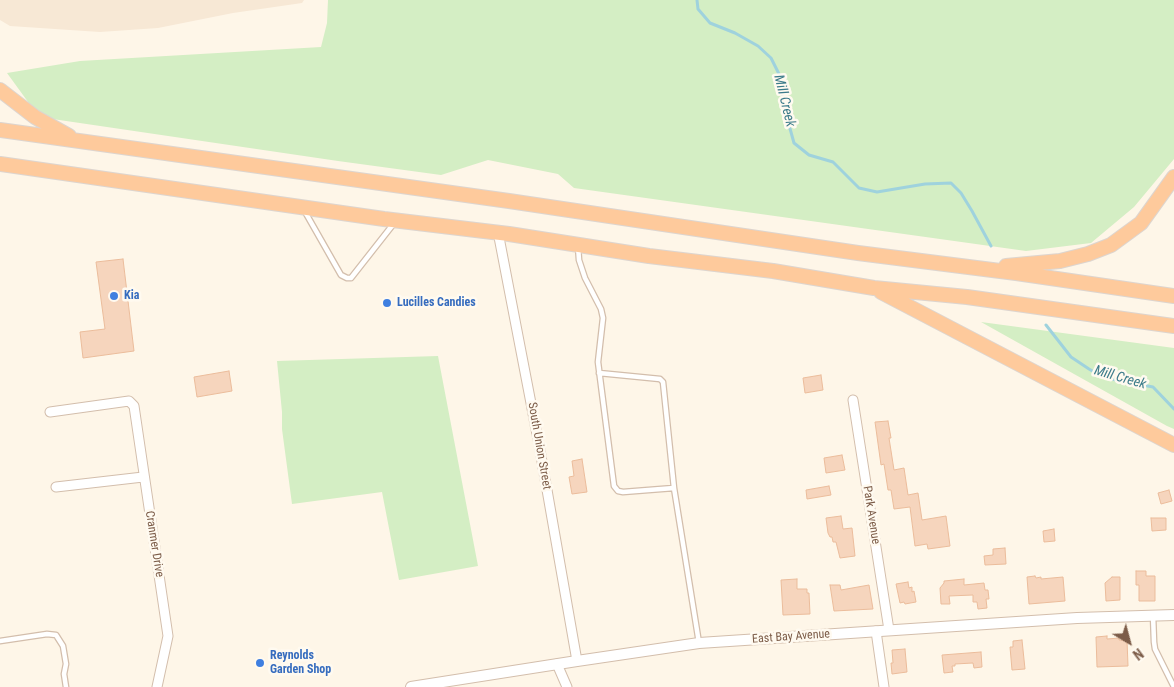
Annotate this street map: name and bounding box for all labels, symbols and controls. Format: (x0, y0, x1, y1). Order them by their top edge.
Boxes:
water label: Mill Creek (769, 73, 799, 129)
place label: Kia (124, 289, 139, 303)
marker: Kia (108, 290, 120, 302)
place label: Lucilles Candies (397, 296, 476, 310)
marker: Lucilles Candies (381, 297, 393, 309)
water label: Mill Creek (1092, 363, 1148, 393)
street label: South Union Street (524, 401, 554, 491)
street label: Park Avenue (859, 485, 883, 545)
street label: Cranmer Drive (142, 510, 166, 578)
north arrow (1104, 617, 1154, 667)
street label: East Bay Avenue (752, 627, 830, 647)
text: N (1130, 645, 1146, 663)
place label: Reynolds Garden Shop (270, 649, 331, 677)
marker: Reynolds Garden Shop (254, 657, 266, 669)

